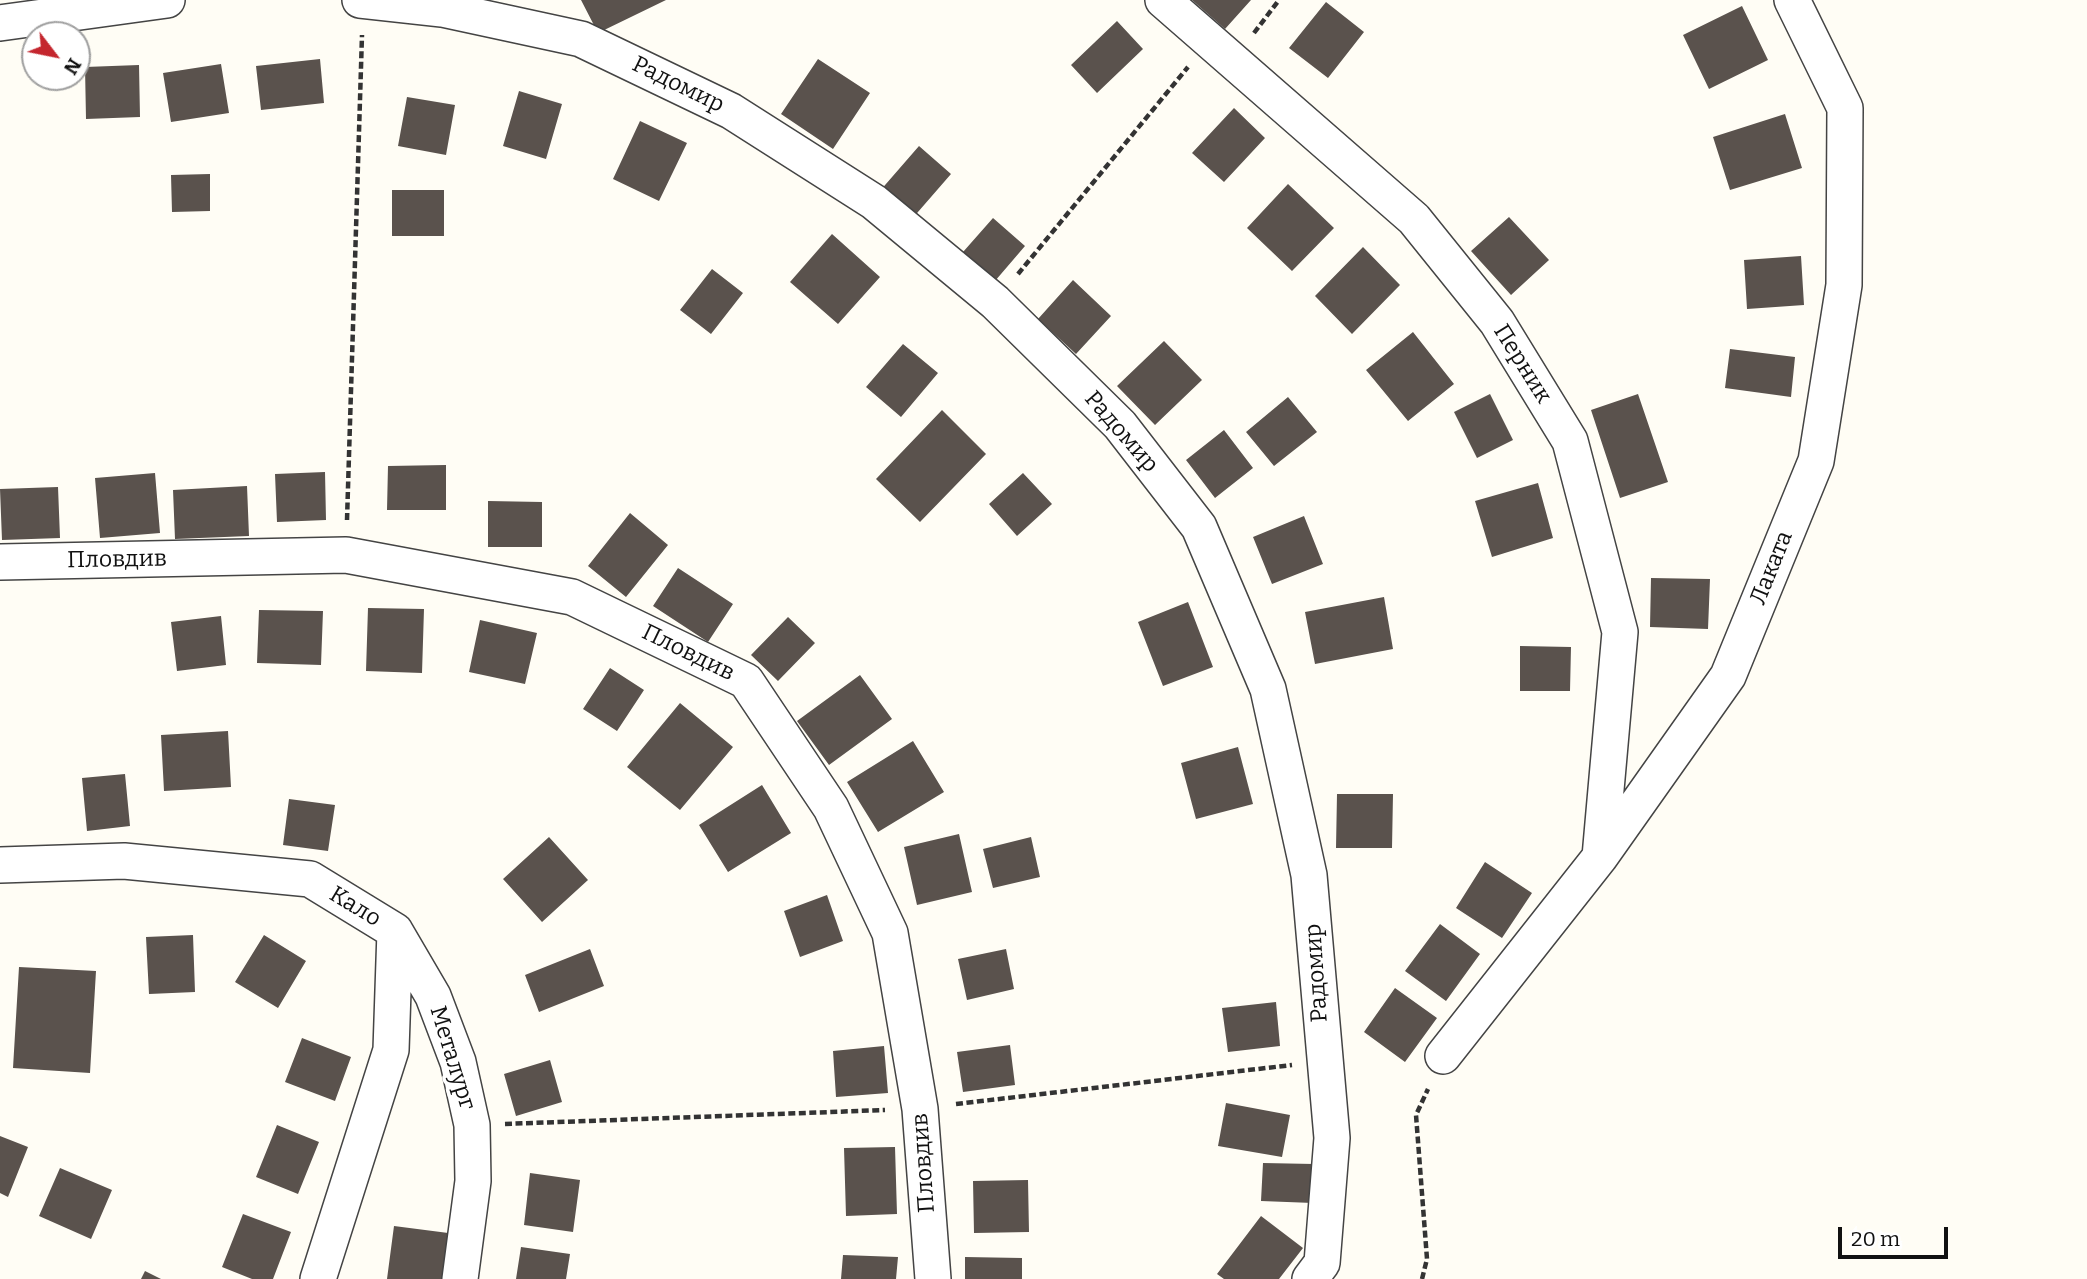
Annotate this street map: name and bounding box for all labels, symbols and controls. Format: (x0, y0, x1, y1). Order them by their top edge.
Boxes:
north arrow (21, 21, 91, 91)
street label: Радомир (628, 51, 728, 119)
text: N (59, 54, 86, 79)
street label: Перник (1487, 319, 1557, 409)
street label: Радомир (1078, 386, 1164, 478)
street label: Лаката (1745, 527, 1799, 609)
street label: Пловдив (67, 545, 167, 575)
street label: Пловдив (637, 619, 739, 687)
street label: Кало (324, 881, 386, 933)
street label: Радомир (1300, 923, 1334, 1023)
street label: Металург (423, 1003, 481, 1113)
street label: Пловдив (907, 1112, 941, 1214)
scale bar (1842, 1212, 1952, 1256)
text: 20 m (1851, 1226, 1900, 1252)

